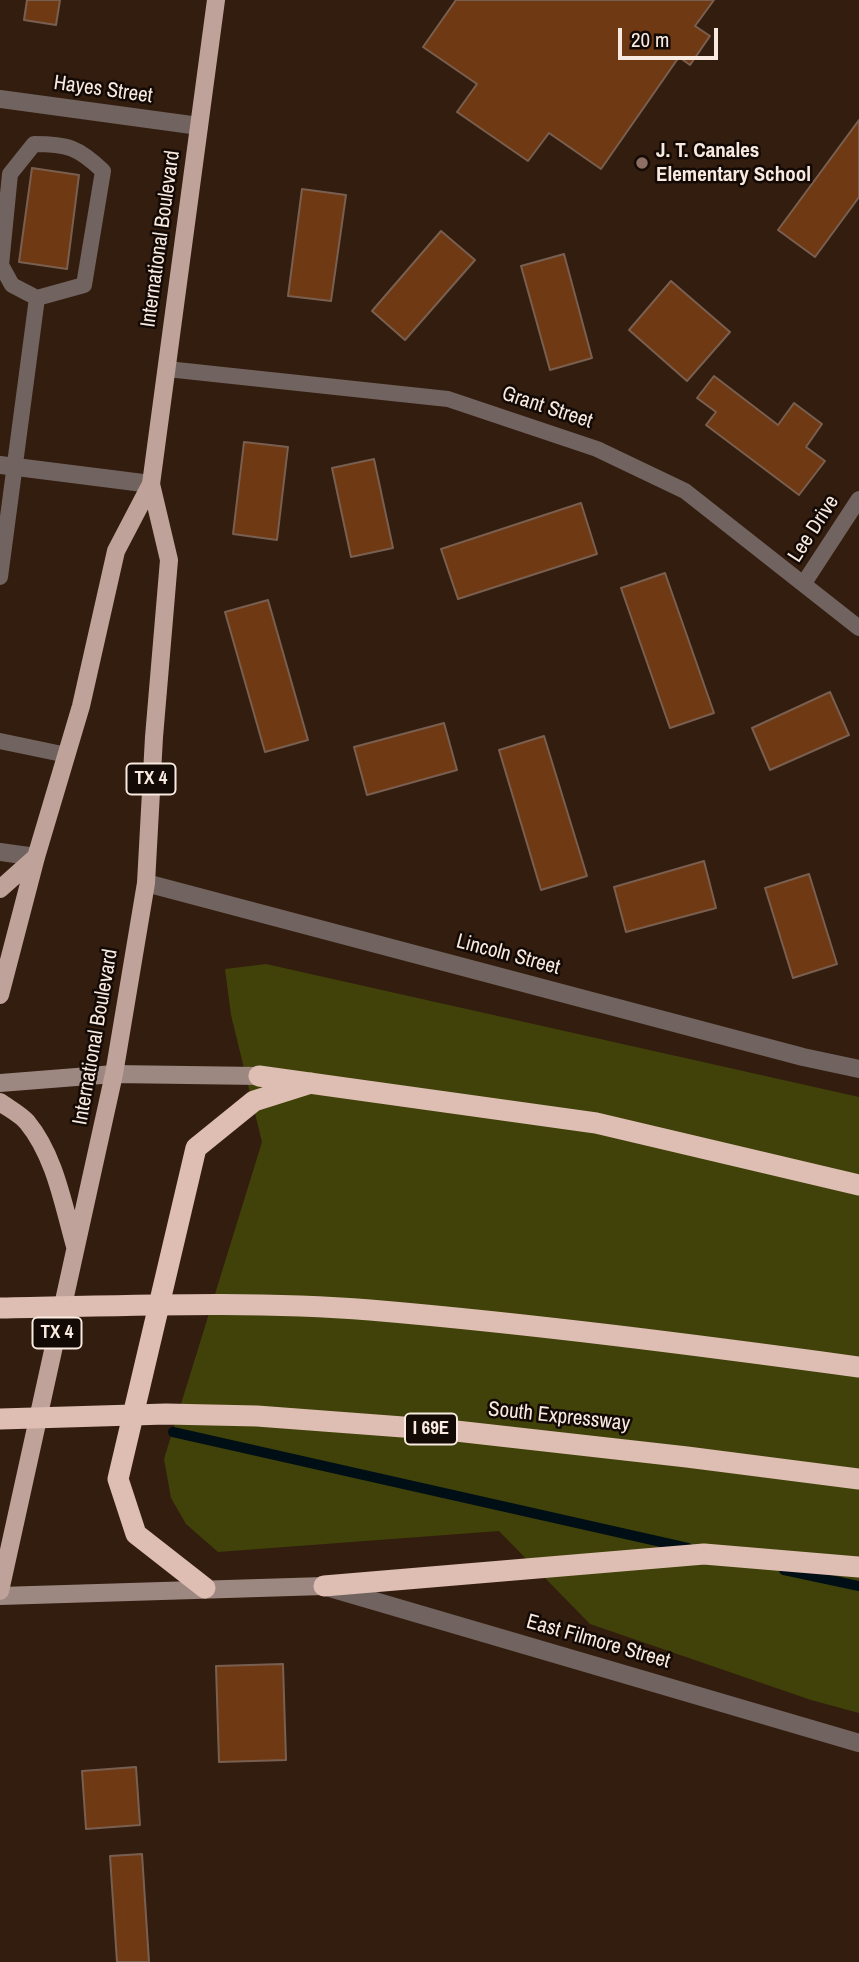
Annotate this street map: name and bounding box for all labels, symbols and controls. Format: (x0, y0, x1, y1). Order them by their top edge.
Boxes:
scale bar (621, 14, 721, 58)
text: 20 m (631, 25, 669, 54)
street label: Hayes Street (52, 71, 154, 109)
place label: J. T. Canales Elementary School (656, 138, 811, 188)
street label: International Boulevard (136, 149, 186, 329)
marker: J. T. Canales Elementary School (634, 155, 650, 171)
street label: Grant Street (498, 382, 596, 434)
street label: Lee Drive (783, 491, 845, 567)
road number: TX 4 (127, 764, 176, 794)
street label: Lincoln Street (453, 929, 563, 981)
street label: International Boulevard (68, 947, 124, 1127)
road number: TX 4 (32, 1317, 82, 1348)
street label: South Expressway (487, 1397, 631, 1437)
road number: I 69E (405, 1414, 457, 1444)
street label: East Filmore Street (523, 1609, 673, 1675)

